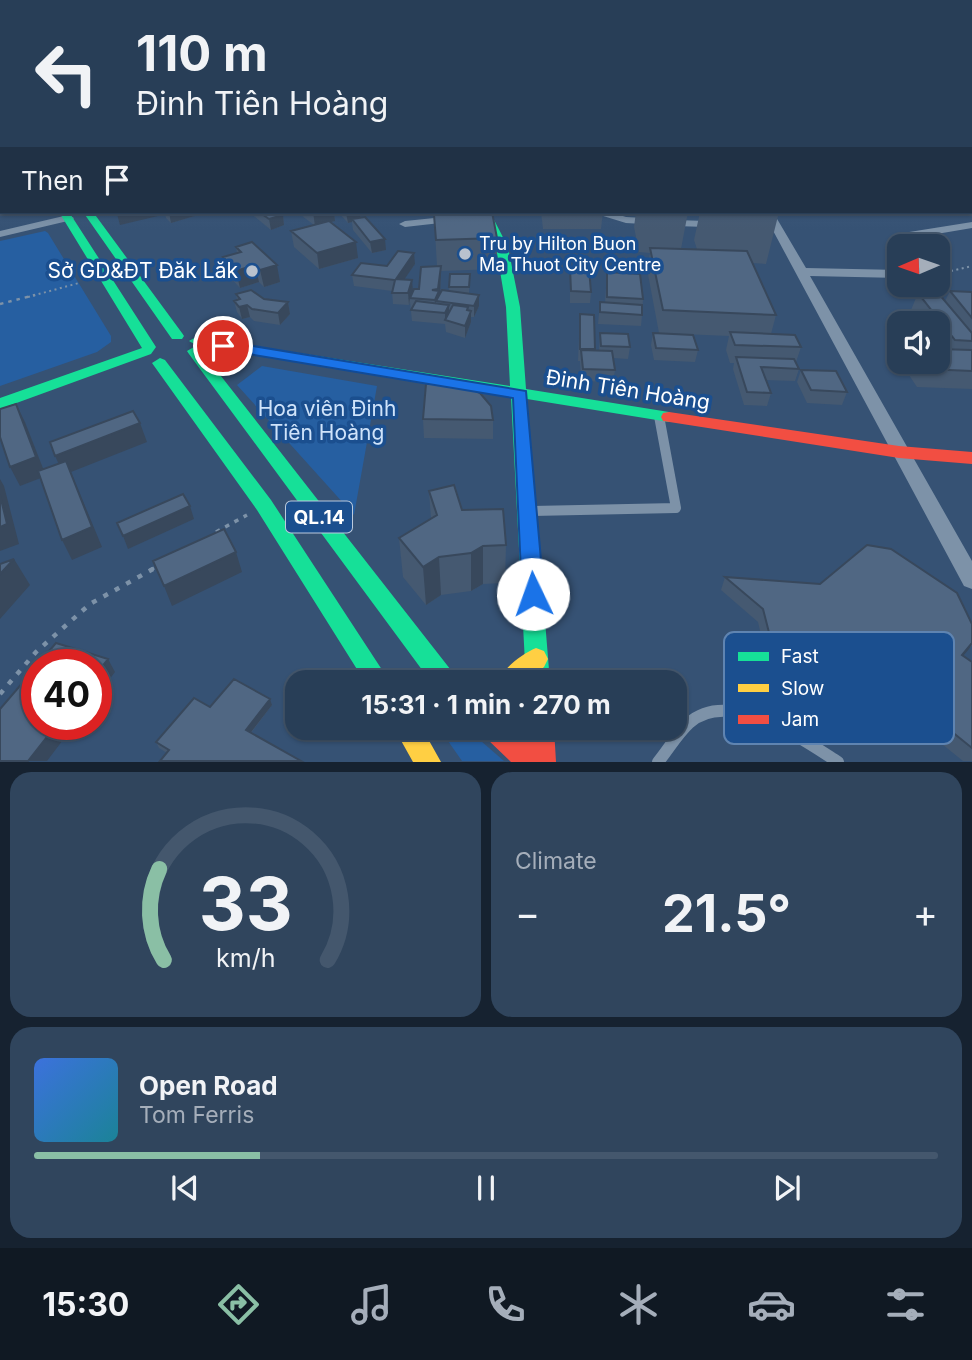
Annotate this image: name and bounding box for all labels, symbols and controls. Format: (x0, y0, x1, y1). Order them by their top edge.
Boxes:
text: 110 m (136, 24, 268, 83)
icon: left (21, 28, 112, 119)
text: Đinh Tiên Hoàng (136, 84, 388, 123)
icon: arrive (98, 161, 136, 199)
text: Then (21, 165, 84, 196)
place label: Tru by Hilton Buon Ma Thuot City Centre (479, 233, 661, 275)
north arrow (887, 234, 950, 298)
map controls (887, 234, 950, 374)
marker: Tru by Hilton Buon Ma Thuot City Centre (457, 246, 473, 262)
place label: Sở GD&ĐT Đăk Lăk (48, 258, 238, 283)
marker: Sở GD&ĐT Đăk Lăk (244, 263, 260, 279)
button: sound (887, 311, 950, 374)
pin (193, 316, 253, 376)
icon: arrive (204, 327, 242, 365)
street label: Đinh Tiên Hoàng (544, 364, 712, 415)
park label: Hoa viên Đinh Tiên Hoàng (258, 396, 396, 445)
road number: QL.14 (286, 502, 352, 532)
position arrow (496, 557, 570, 631)
legend (724, 632, 954, 744)
text: Fast (781, 645, 819, 668)
speed limit sign: 40 (21, 649, 112, 740)
text: Slow (781, 677, 824, 700)
text: 15:31 · 1 min · 270 m (361, 689, 611, 720)
text: Jam (781, 708, 819, 731)
text: Climate (515, 847, 597, 875)
text: 33 (199, 860, 292, 949)
text: 21.5° (662, 882, 791, 945)
text: − (515, 890, 540, 936)
text: + (913, 890, 938, 936)
text: km/h (216, 943, 275, 973)
text: Open Road (139, 1070, 278, 1101)
text: Tom Ferris (139, 1101, 254, 1129)
icon: previous (166, 1169, 204, 1207)
icon: pause (467, 1169, 505, 1207)
icon: next (768, 1169, 806, 1207)
icon: directions (214, 1280, 263, 1329)
icon: music (347, 1280, 396, 1329)
icon: phone (481, 1280, 530, 1329)
icon: climate (614, 1280, 663, 1329)
icon: car (747, 1280, 796, 1329)
icon: filters (881, 1280, 930, 1329)
text: 15:30 (42, 1285, 129, 1324)

